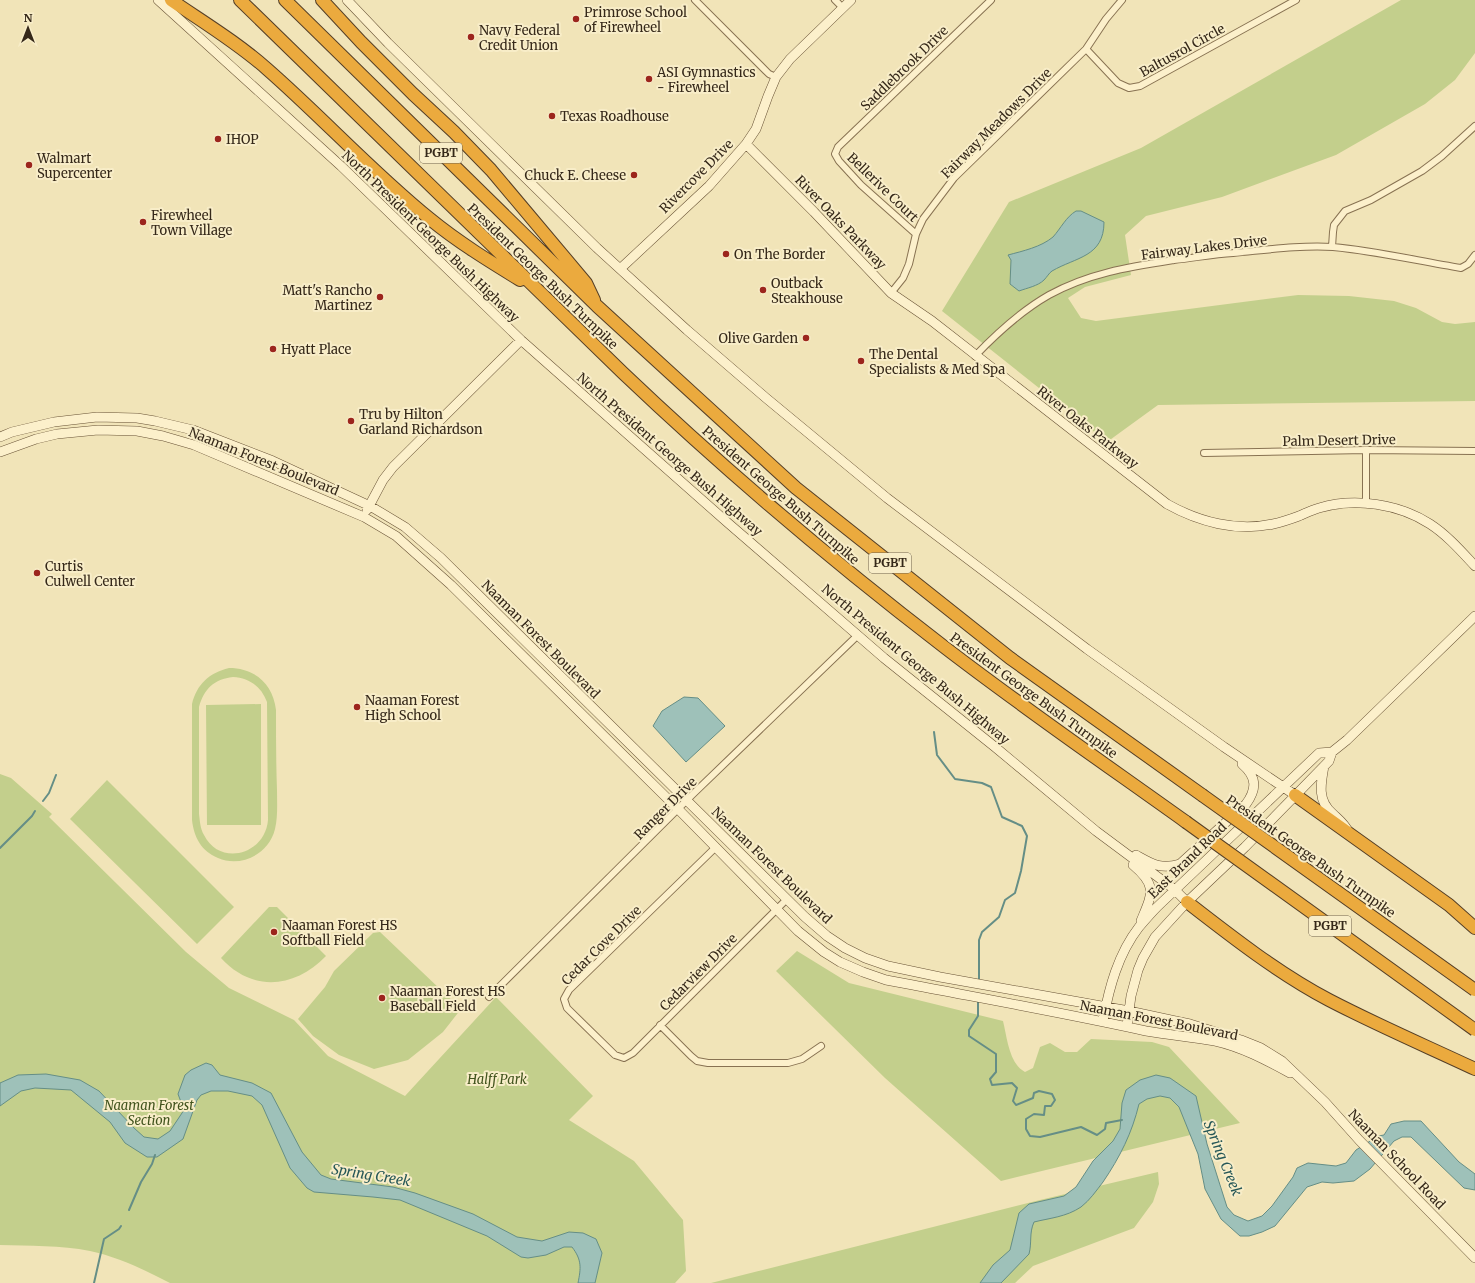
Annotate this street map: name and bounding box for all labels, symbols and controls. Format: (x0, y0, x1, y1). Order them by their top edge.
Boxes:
place label: Primrose School of Firewheel (584, 4, 687, 36)
north arrow (8, 8, 48, 48)
text: N (24, 11, 33, 25)
marker: Primrose School of Firewheel (571, 14, 581, 24)
street label: Baltusrol Circle (1137, 20, 1228, 81)
place label: Navy Federal Credit Union (479, 22, 560, 54)
street label: Saddlebrook Drive (857, 22, 952, 114)
marker: Navy Federal Credit Union (466, 32, 476, 42)
place label: ASI Gymnastics - Firewheel (656, 64, 756, 96)
street label: Fairway Meadows Drive (938, 64, 1055, 182)
marker: ASI Gymnastics - Firewheel (644, 74, 654, 84)
place label: Texas Roadhouse (560, 108, 669, 125)
marker: Texas Roadhouse (547, 111, 557, 121)
place label: IHOP (226, 131, 259, 148)
marker: IHOP (213, 134, 223, 144)
street label: Rivercove Drive (656, 136, 737, 217)
road number: PGBT (420, 143, 462, 163)
street label: North President George Bush Highway (338, 147, 523, 326)
street label: Bellerive Court (843, 149, 922, 226)
place label: Walmart Supercenter (36, 150, 112, 182)
marker: Walmart Supercenter (24, 160, 34, 170)
place label: Chuck E. Cheese (525, 167, 626, 184)
marker: Chuck E. Cheese (629, 170, 639, 180)
street label: River Oaks Parkway (791, 172, 890, 273)
street label: President George Bush Turnpike (464, 200, 622, 353)
place label: Firewheel Town Village (151, 207, 233, 239)
marker: Firewheel Town Village (138, 217, 148, 227)
street label: Fairway Lakes Drive (1140, 231, 1268, 264)
place label: On The Border (734, 246, 825, 263)
marker: On The Border (721, 249, 731, 259)
place label: Outback Steakhouse (771, 275, 843, 307)
place label: Matt's Rancho Martinez (282, 282, 372, 314)
marker: Outback Steakhouse (758, 285, 768, 295)
marker: Matt's Rancho Martinez (375, 292, 385, 302)
place label: Olive Garden (718, 330, 798, 347)
marker: Olive Garden (801, 333, 811, 343)
place label: Hyatt Place (281, 341, 351, 358)
marker: Hyatt Place (268, 344, 278, 354)
place label: The Dental Specialists & Med Spa (869, 346, 1005, 378)
marker: The Dental Specialists & Med Spa (856, 356, 866, 366)
street label: North President George Bush Highway (573, 369, 766, 540)
street label: River Oaks Parkway (1033, 382, 1142, 473)
place label: Tru by Hilton Garland Richardson (359, 406, 483, 438)
marker: Tru by Hilton Garland Richardson (346, 416, 356, 426)
street label: President George Bush Turnpike (699, 422, 863, 568)
street label: Naaman Forest Boulevard (186, 423, 342, 499)
street label: Palm Desert Drive (1282, 431, 1396, 450)
road number: PGBT (869, 553, 911, 573)
place label: Curtis Culwell Center (45, 558, 135, 590)
marker: Curtis Culwell Center (32, 568, 42, 578)
street label: Naaman Forest Boulevard (478, 577, 604, 702)
street label: North President George Bush Highway (818, 581, 1013, 748)
street label: President George Bush Turnpike (947, 629, 1121, 762)
place label: Naaman Forest High School (365, 692, 459, 724)
marker: Naaman Forest High School (352, 702, 362, 712)
street label: Ranger Drive (630, 773, 700, 843)
street label: President George Bush Turnpike (1223, 791, 1399, 922)
street label: Naaman Forest Boulevard (708, 803, 835, 927)
street label: East Brand Road (1145, 818, 1230, 902)
street label: Cedar Cove Drive (558, 902, 645, 989)
road number: PGBT (1309, 916, 1351, 936)
place label: Naaman Forest HS Softball Field (282, 917, 398, 949)
marker: Naaman Forest HS Softball Field (269, 927, 279, 937)
street label: Cedarview Drive (656, 930, 741, 1015)
place label: Naaman Forest HS Baseball Field (390, 983, 506, 1015)
marker: Naaman Forest HS Baseball Field (377, 993, 387, 1003)
street label: Naaman Forest Boulevard (1078, 997, 1240, 1044)
park label: Halff Park (466, 1071, 527, 1088)
park label: Naaman Forest Section (104, 1097, 194, 1129)
street label: Naaman School Road (1345, 1106, 1449, 1213)
water label: Spring Creek (1200, 1118, 1246, 1199)
water label: Spring Creek (330, 1160, 412, 1190)

